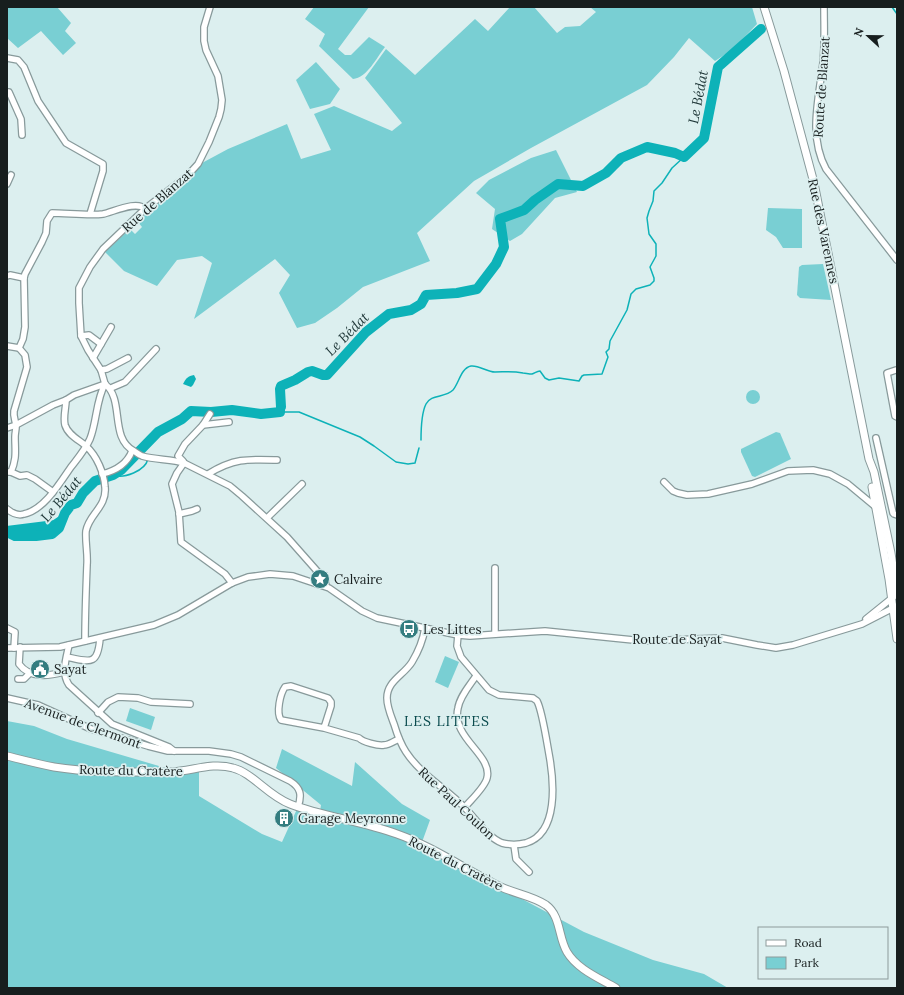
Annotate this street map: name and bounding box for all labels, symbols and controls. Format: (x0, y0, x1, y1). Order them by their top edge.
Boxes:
north arrow (848, 16, 888, 56)
text: N (851, 25, 867, 39)
street label: Route de Blanzat (809, 36, 834, 138)
water label: Le Bédat (684, 68, 712, 125)
street label: Rue de Blanzat (118, 165, 197, 236)
street label: Rue des Varennes (804, 177, 843, 285)
water label: Le Bédat (321, 308, 373, 360)
water label: Le Bédat (37, 472, 86, 526)
place icon: Calvaire (309, 568, 331, 590)
place label: Calvaire (334, 571, 383, 588)
bus stop icon: Les Littes (398, 618, 420, 640)
place label: Les Littes (423, 621, 482, 638)
street label: Route de Sayat (632, 631, 722, 648)
public building icon: Sayat (29, 658, 51, 680)
place label: Sayat (54, 661, 86, 678)
street label: Avenue de Clermont (21, 694, 144, 753)
district label: LES LITTES (404, 712, 490, 730)
street label: Route du Cratère (79, 761, 183, 780)
street label: Rue Paul Coulon (415, 763, 499, 843)
building icon: Garage Meyronne (273, 807, 295, 829)
place label: Garage Meyronne (298, 810, 406, 827)
street label: Route du Cratère (406, 832, 506, 895)
legend (758, 927, 888, 979)
text: Road (794, 935, 822, 950)
text: Park (794, 955, 820, 970)

